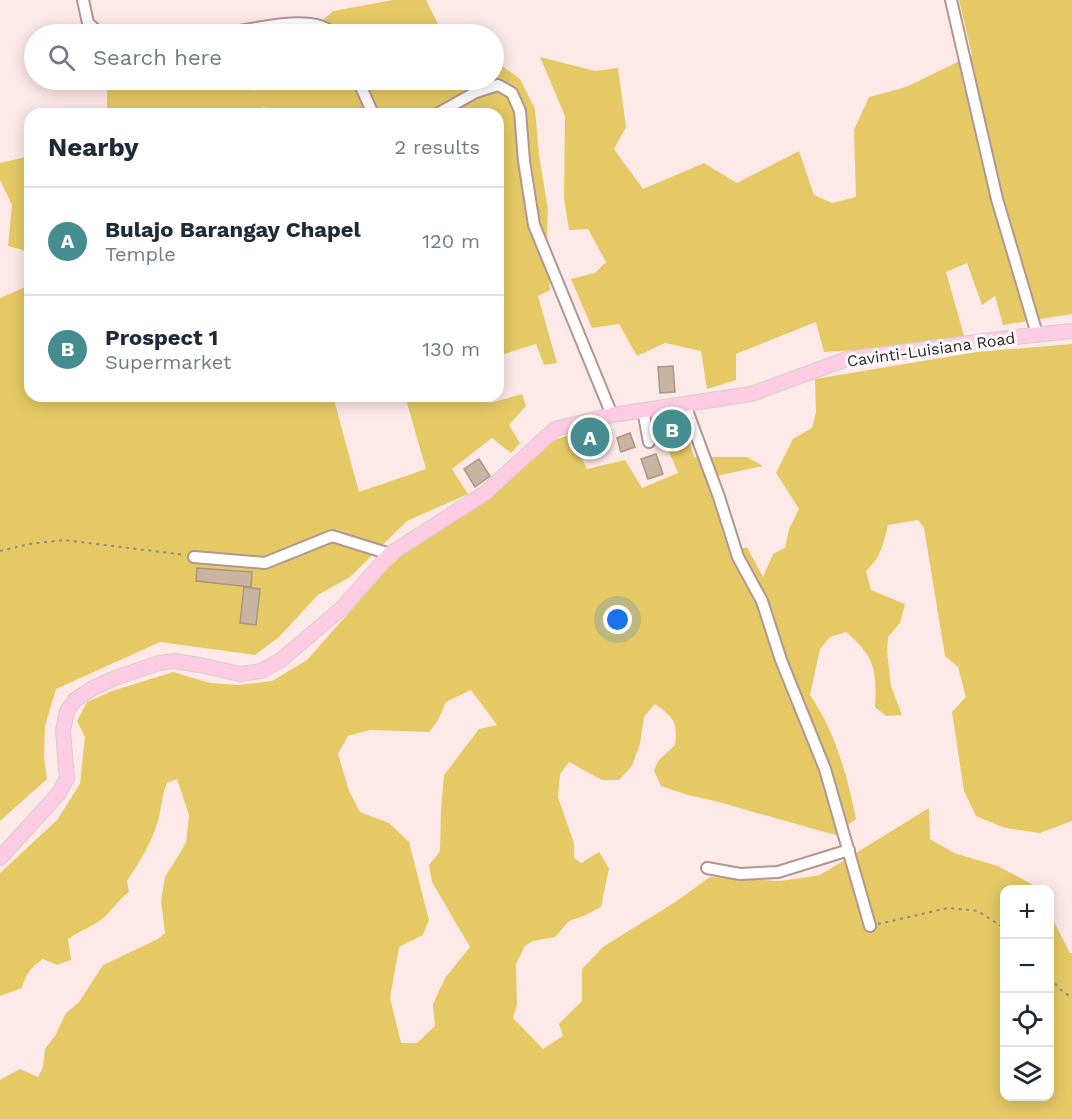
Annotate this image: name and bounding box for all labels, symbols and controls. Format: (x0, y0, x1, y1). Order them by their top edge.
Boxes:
search box (24, 24, 504, 90)
icon: search (45, 41, 78, 74)
text: Search here (93, 45, 222, 70)
text: Nearby (48, 132, 139, 162)
text: 2 results (395, 135, 480, 159)
text: Bulajo Barangay Chapel (105, 217, 361, 242)
text: A (61, 229, 74, 253)
text: 120 m (422, 229, 480, 253)
text: Temple (105, 242, 176, 266)
text: Prospect 1 (105, 325, 218, 350)
street label: Cavinti-Luisiana Road (846, 328, 1016, 371)
text: B (61, 337, 74, 361)
text: 130 m (422, 337, 480, 361)
text: Supermarket (105, 350, 231, 374)
pin: B (652, 406, 692, 452)
pin: A (570, 414, 610, 460)
your location (603, 605, 632, 634)
map controls (1000, 885, 1054, 1101)
button: + (1000, 885, 1054, 939)
button: − (1000, 939, 1054, 993)
button: locate (1000, 993, 1054, 1047)
button: layers (1000, 1047, 1054, 1101)

